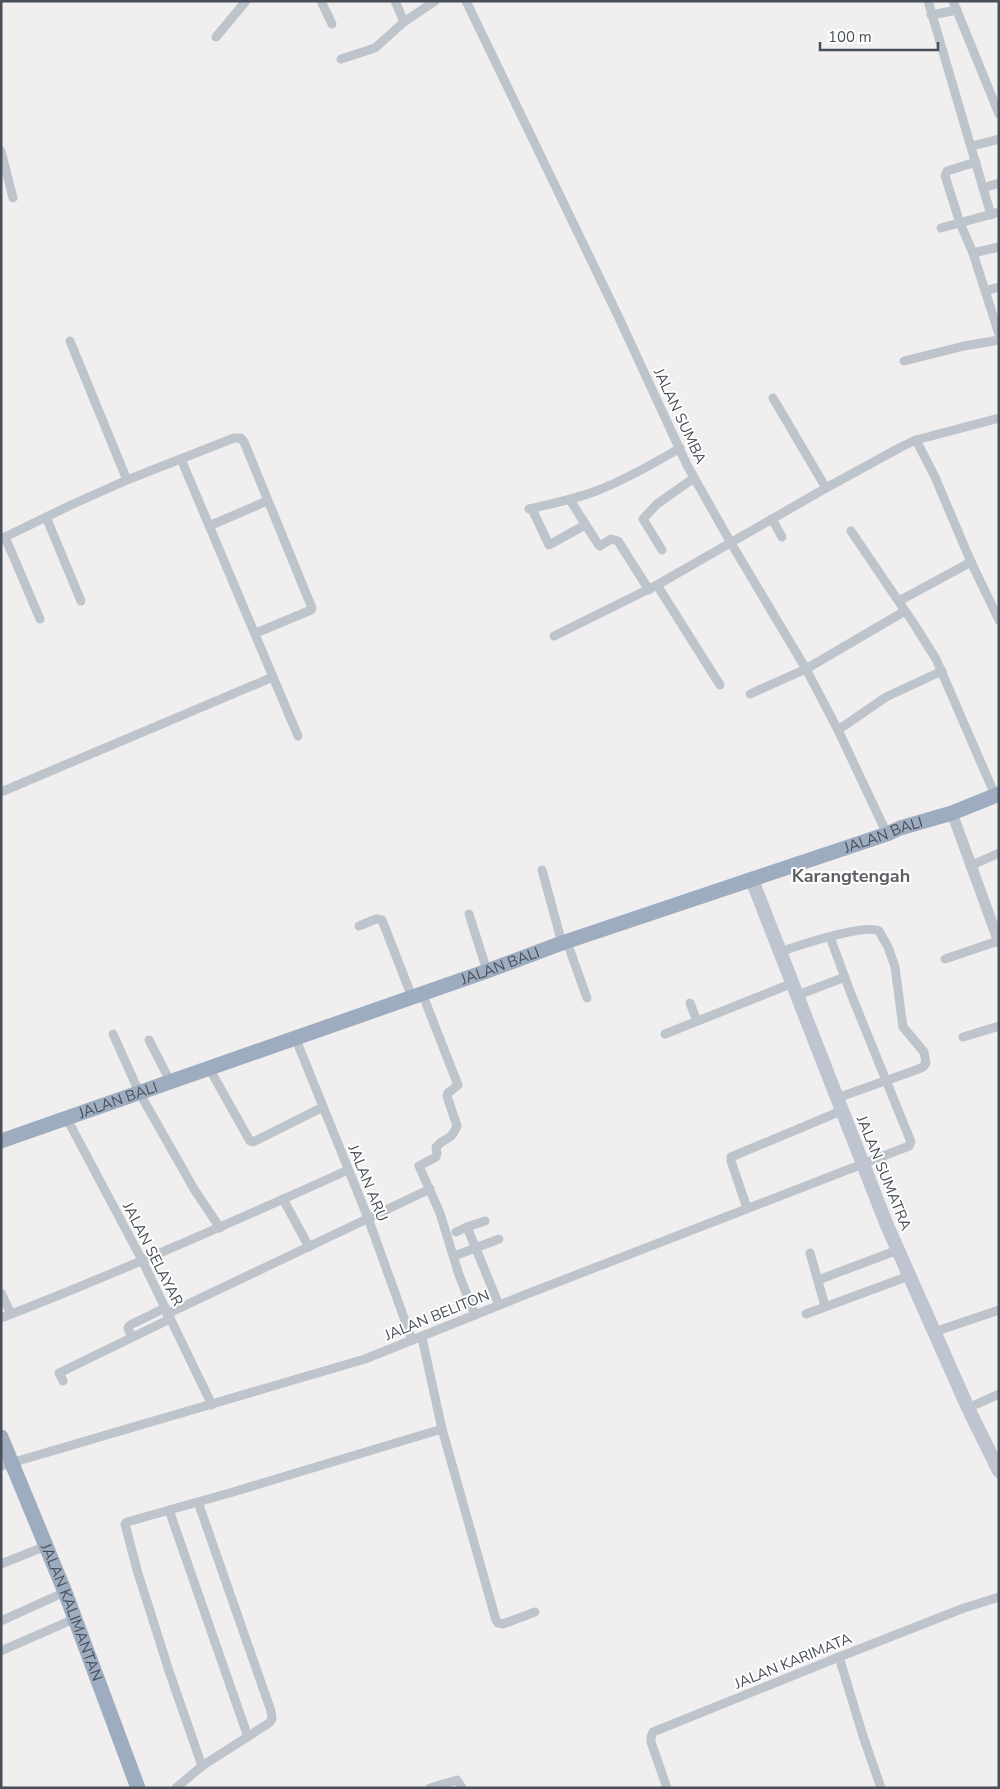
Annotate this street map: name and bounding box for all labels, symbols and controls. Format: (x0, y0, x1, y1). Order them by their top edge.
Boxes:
scale bar (820, 20, 938, 52)
text: 100 m (828, 27, 872, 47)
street label: JALAN SUMBA (649, 364, 711, 467)
street label: JALAN BALI (840, 812, 925, 858)
district label: Karangtengah (792, 864, 910, 888)
street label: JALAN BALI (457, 942, 542, 990)
street label: JALAN BALI (75, 1077, 160, 1123)
street label: JALAN SUMATRA (851, 1112, 916, 1233)
street label: JALAN ARU (343, 1141, 393, 1224)
street label: JALAN SELAYAR (118, 1198, 188, 1309)
street label: JALAN BELITON (381, 1285, 492, 1346)
street label: JALAN KALIMANTAN (36, 1539, 107, 1684)
street label: JALAN KARIMATA (731, 1628, 855, 1694)

